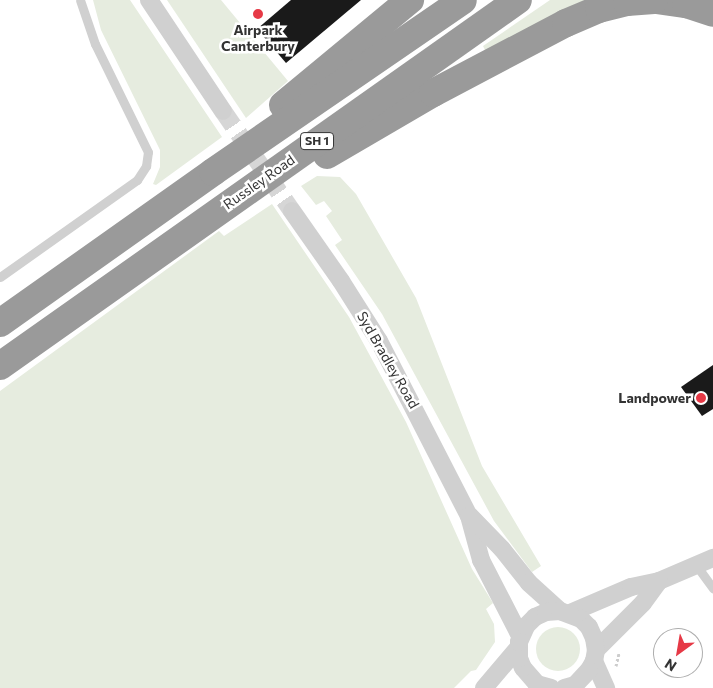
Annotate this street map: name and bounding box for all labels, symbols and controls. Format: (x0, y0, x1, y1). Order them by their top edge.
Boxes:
marker: Airpark Canterbury (252, 8, 264, 20)
place label: Airpark Canterbury (221, 22, 295, 54)
road number: SH 1 (300, 132, 334, 150)
street label: Russley Road (220, 151, 298, 213)
street label: Syd Bradley Road (353, 309, 423, 411)
place label: Landpower (618, 390, 691, 406)
marker: Landpower (695, 392, 707, 404)
north arrow (653, 628, 703, 678)
text: N (661, 655, 679, 675)

